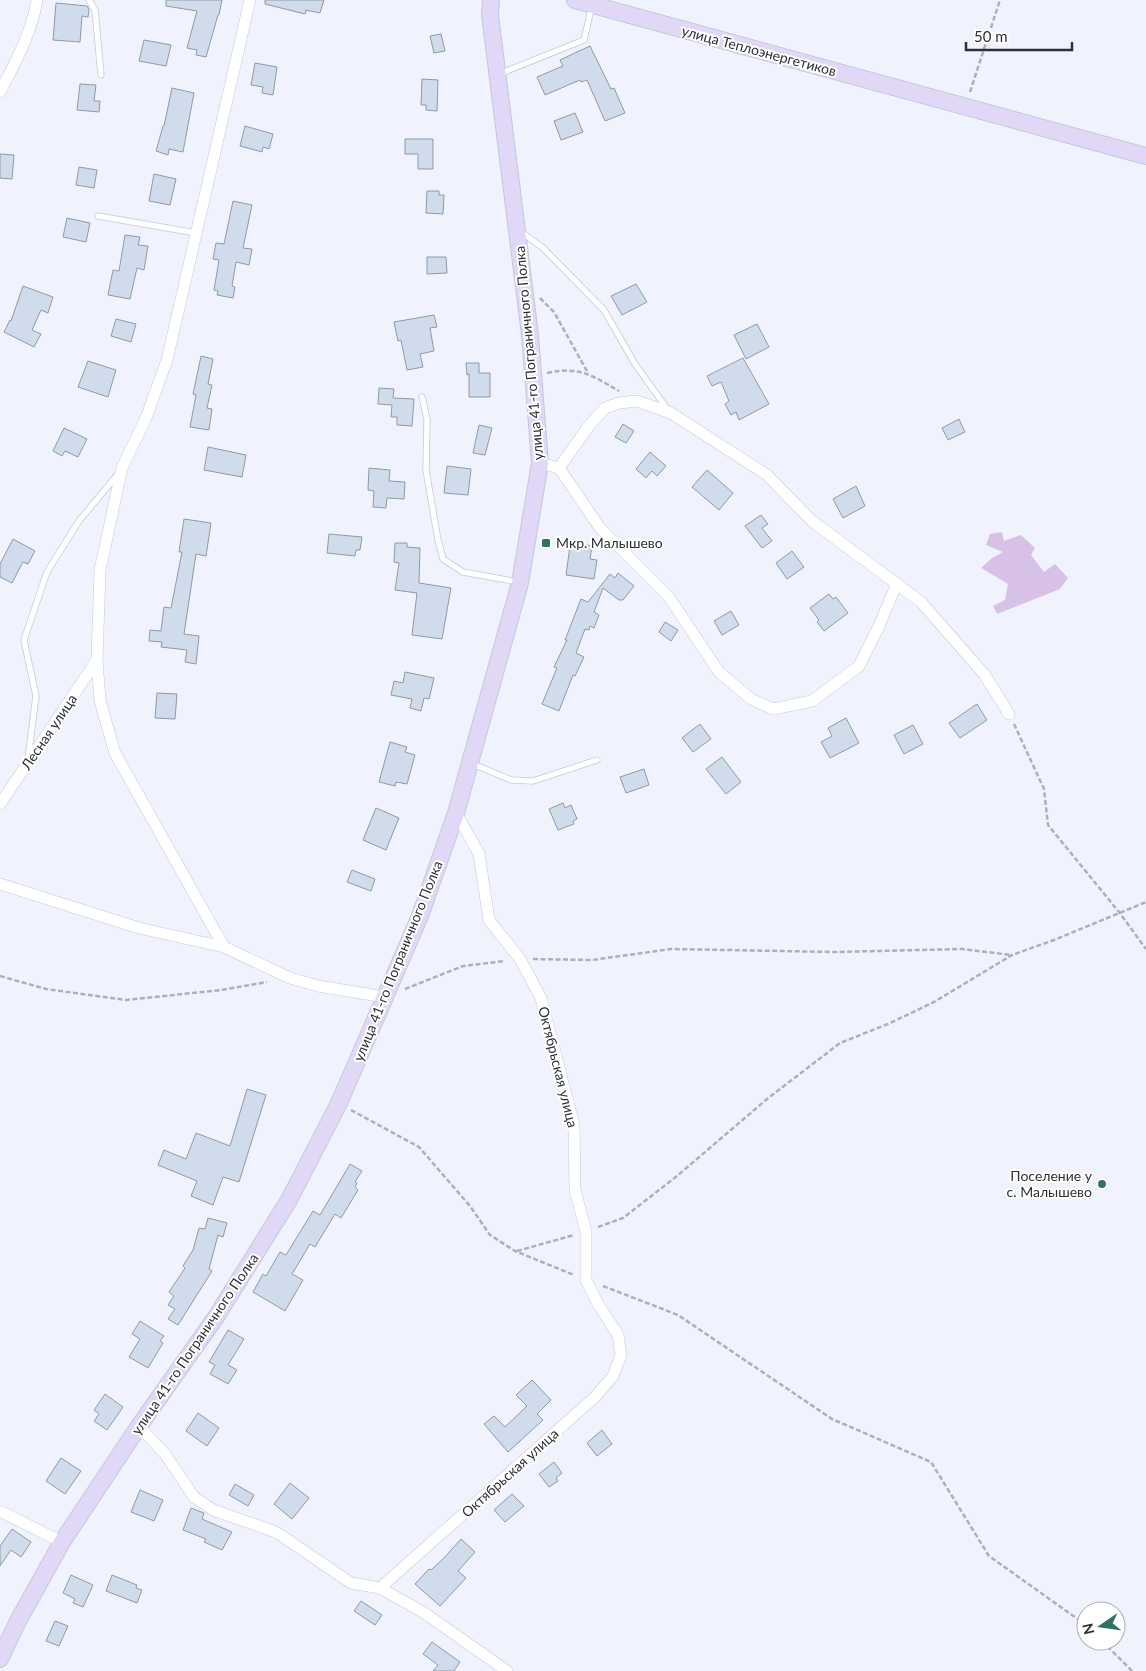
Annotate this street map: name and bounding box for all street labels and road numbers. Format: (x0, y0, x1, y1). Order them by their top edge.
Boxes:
street label: улица Теплоэнергетиков (680, 22, 838, 79)
street label: улица 41-го Пограничного Полка (511, 245, 546, 461)
street label: Лесная улица (16, 691, 80, 774)
street label: улица 41-го Пограничного Полка (349, 858, 446, 1064)
street label: Октябрьская улица (535, 1005, 582, 1129)
street label: улица 41-го Пограничного Полка (127, 1250, 262, 1438)
street label: Октябрьская улица (458, 1425, 562, 1521)

